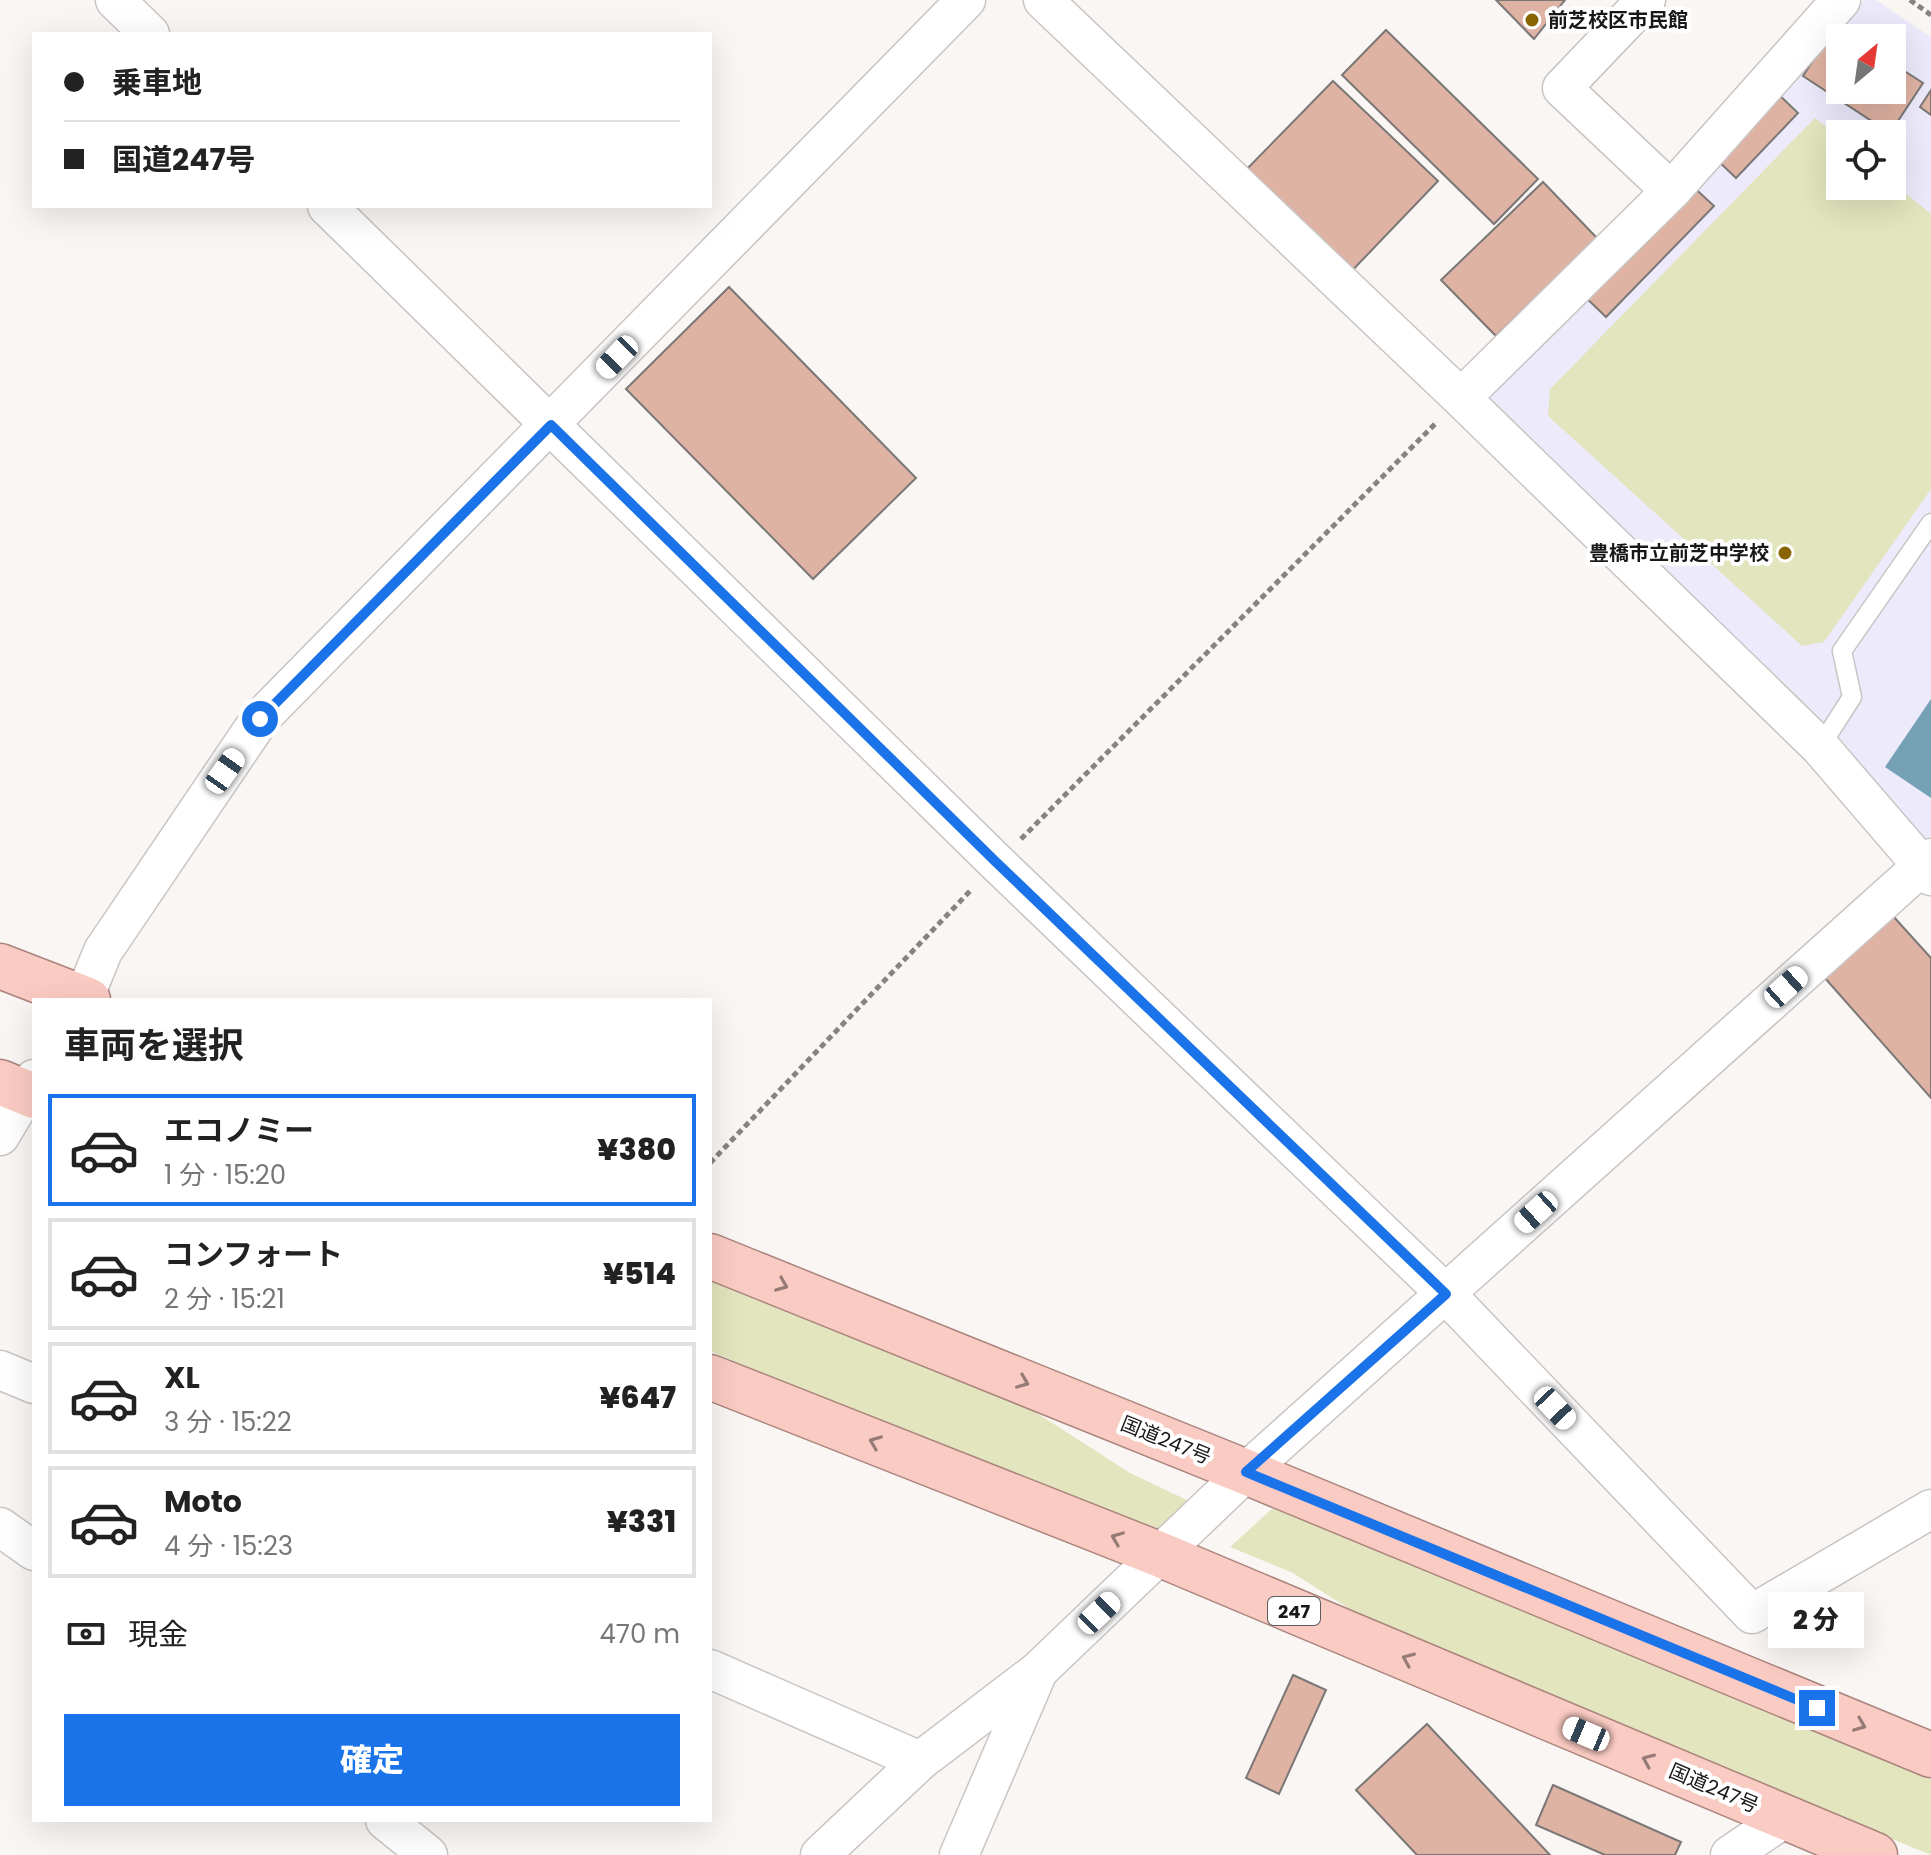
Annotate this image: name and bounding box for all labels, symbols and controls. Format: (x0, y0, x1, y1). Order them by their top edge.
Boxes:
place label: 前芝校区市民館 (1548, 6, 1688, 34)
marker: 前芝校区市民館 (1523, 11, 1541, 29)
north arrow (1826, 24, 1906, 104)
map controls (1826, 24, 1906, 200)
text: 乗車地 (112, 61, 202, 104)
button: locate (1826, 120, 1906, 200)
text: 国道247号 (112, 138, 256, 181)
car (592, 331, 642, 383)
place label: 豊橋市立前芝中学校 (1589, 539, 1769, 567)
marker: 豊橋市立前芝中学校 (1776, 544, 1794, 562)
route start (242, 701, 278, 737)
car (201, 744, 249, 798)
car (1760, 962, 1812, 1012)
text: 車両を選択 (64, 1020, 244, 1071)
text: エコノミー (164, 1109, 314, 1152)
icon: car (68, 1114, 140, 1186)
text: ¥380 (597, 1128, 676, 1171)
text: 1 分 · 15:20 (164, 1157, 286, 1193)
car (1510, 1187, 1562, 1237)
text: コンフォート (164, 1233, 343, 1276)
icon: car (68, 1238, 140, 1310)
text: ¥514 (603, 1252, 676, 1295)
one-way arrow (774, 1275, 788, 1292)
text: 2 分 · 15:21 (164, 1281, 285, 1317)
text: XL (164, 1356, 200, 1399)
icon: car (68, 1362, 140, 1434)
one-way arrow (1015, 1372, 1029, 1389)
text: ¥647 (600, 1376, 676, 1419)
car (1530, 1382, 1580, 1434)
text: 3 分 · 15:22 (164, 1404, 292, 1440)
street label: 国道247号 (1117, 1409, 1215, 1471)
one-way arrow (869, 1435, 883, 1452)
text: Moto (164, 1480, 242, 1523)
icon: car (68, 1486, 140, 1558)
text: ¥331 (607, 1500, 676, 1543)
text: 4 分 · 15:23 (164, 1528, 293, 1564)
one-way arrow (1110, 1531, 1124, 1547)
car (1073, 1588, 1125, 1638)
callout: 2 分 (1769, 1592, 1865, 1648)
road number: 247 (1268, 1597, 1320, 1625)
text: 2 分 (1793, 1602, 1839, 1638)
icon: cash (64, 1612, 108, 1656)
text: 現金 (128, 1613, 188, 1656)
text: 470 m (599, 1616, 680, 1652)
one-way arrow (1402, 1653, 1416, 1669)
route end (1799, 1690, 1835, 1726)
button: 確定 (64, 1714, 680, 1806)
car (1559, 1714, 1613, 1754)
one-way arrow (1852, 1716, 1866, 1732)
one-way arrow (1642, 1754, 1656, 1770)
street label: 国道247号 (1665, 1757, 1763, 1819)

